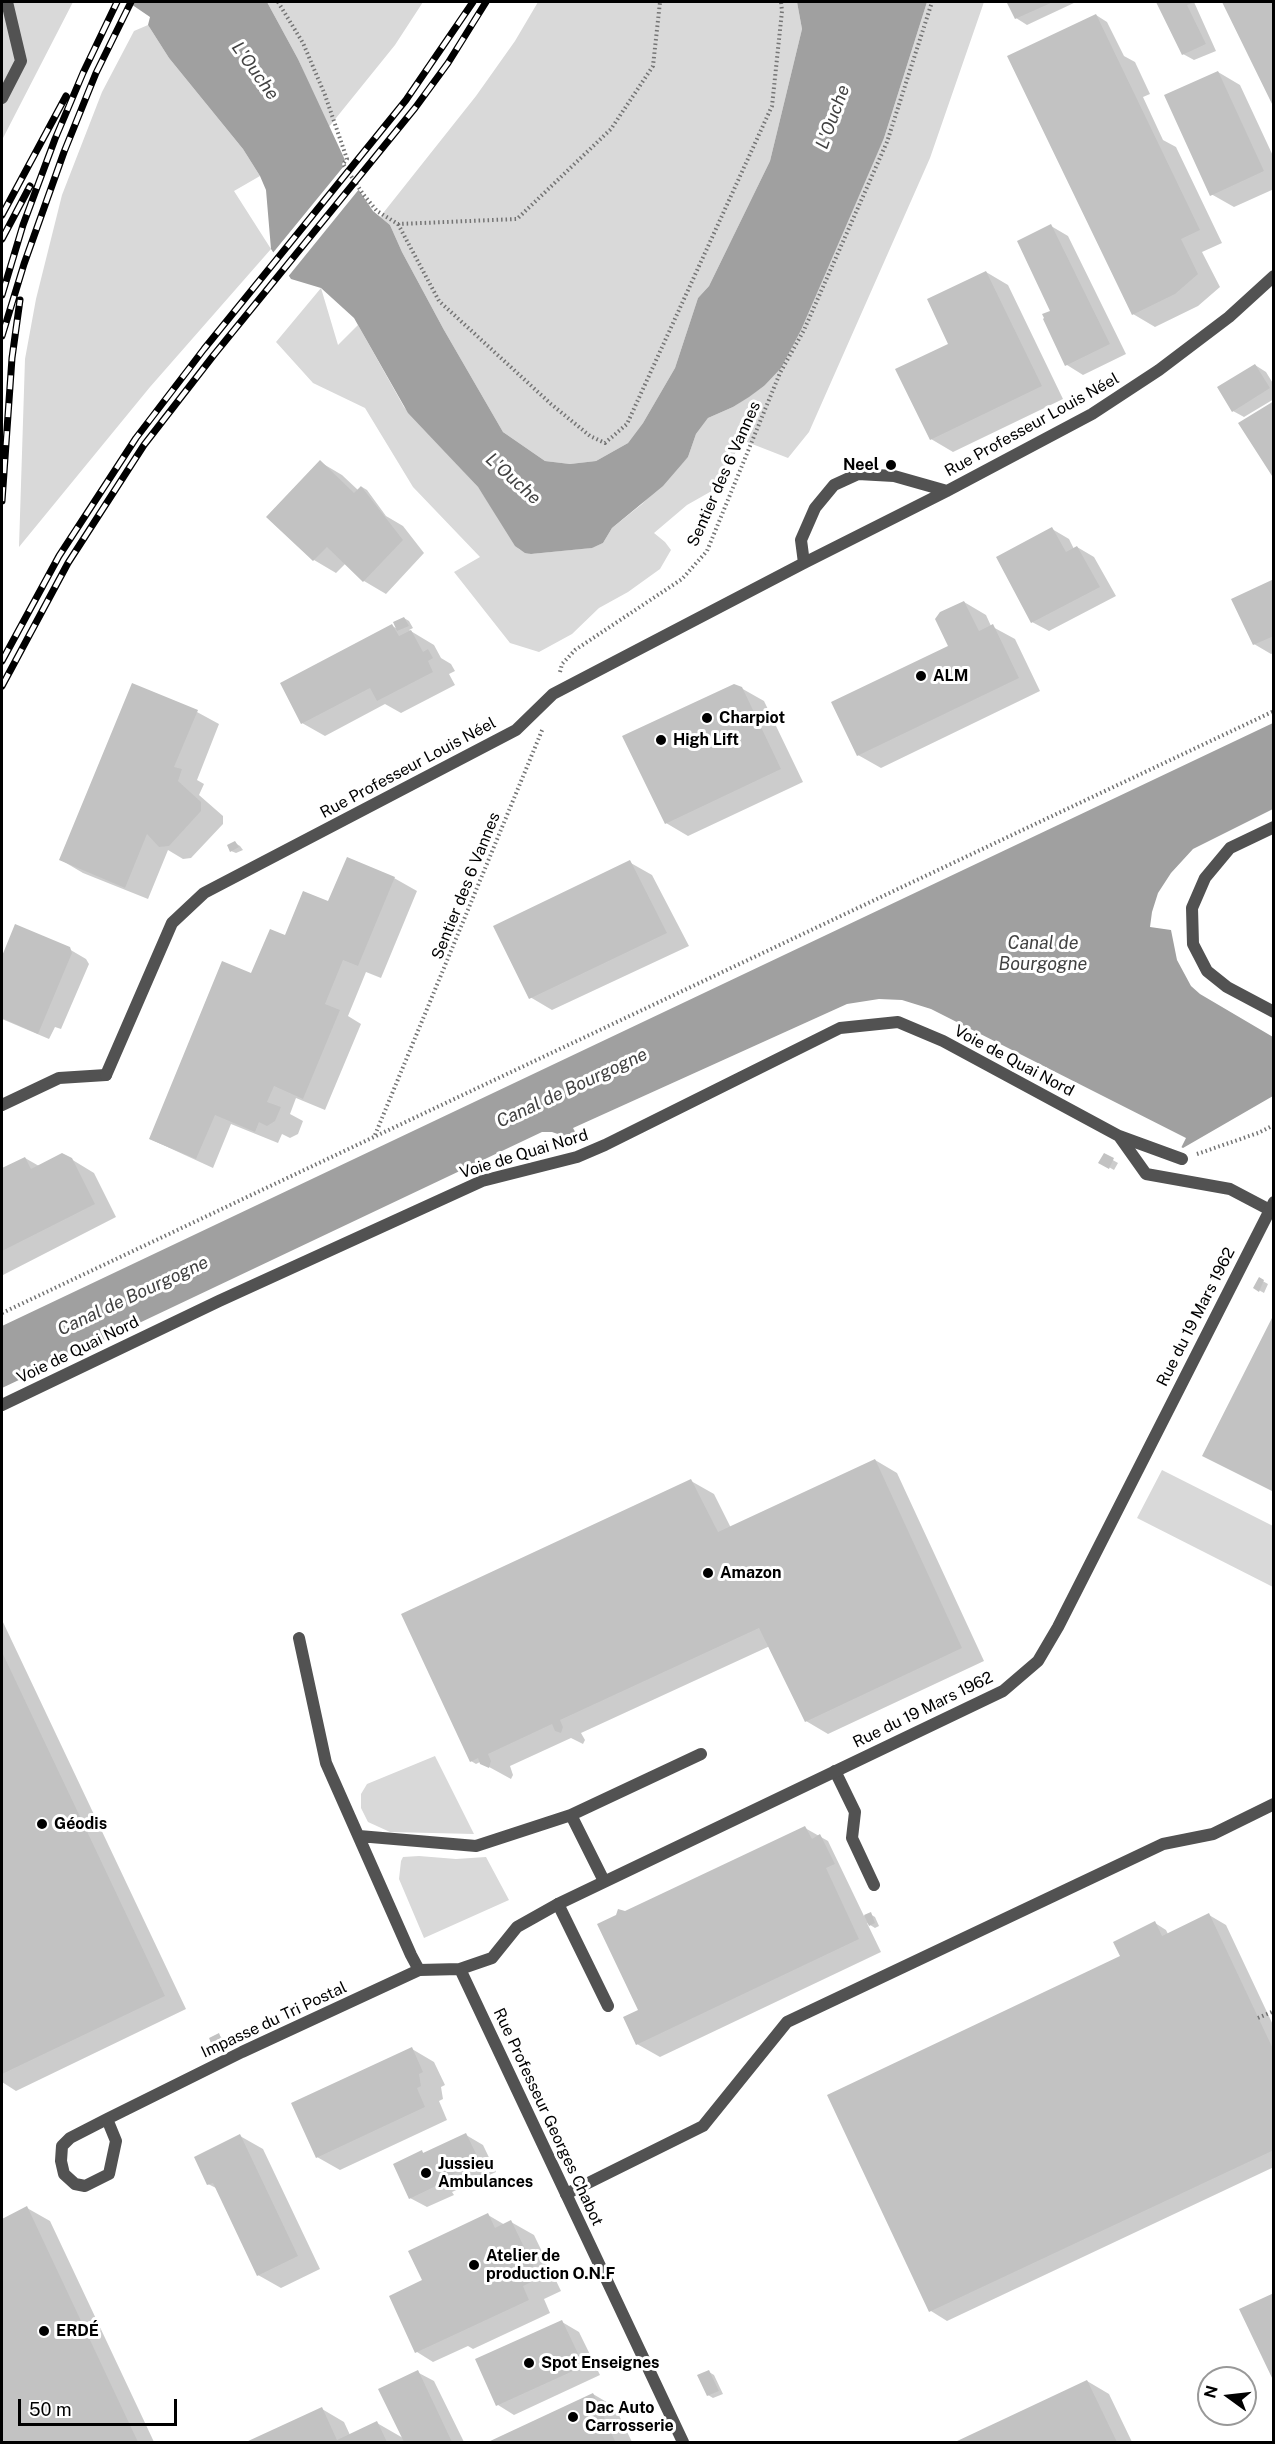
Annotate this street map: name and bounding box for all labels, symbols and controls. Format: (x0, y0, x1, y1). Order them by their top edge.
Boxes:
water label: L'Ouche (227, 38, 283, 104)
water label: L'Ouche (811, 82, 855, 152)
street label: Rue Professeur Louis Néel (942, 369, 1122, 481)
street label: Sentier des 6 Vannes (683, 398, 765, 550)
water label: L'Ouche (481, 449, 545, 509)
place label: Neel (843, 455, 879, 475)
marker: Neel (884, 458, 898, 472)
place label: ALM (933, 666, 969, 686)
marker: ALM (914, 669, 928, 683)
place label: Charpiot (719, 708, 785, 728)
marker: Charpiot (700, 711, 714, 725)
street label: Rue Professeur Louis Néel (317, 713, 499, 823)
place label: High Lift (673, 730, 739, 750)
marker: High Lift (654, 733, 668, 747)
street label: Sentier des 6 Vannes (428, 810, 504, 962)
water label: Canal de Bourgogne (999, 932, 1087, 974)
street label: Voie de Quai Nord (951, 1021, 1077, 1101)
water label: Canal de Bourgogne (493, 1044, 651, 1132)
street label: Voie de Quai Nord (458, 1125, 590, 1183)
street label: Rue du 19 Mars 1962 (1153, 1244, 1239, 1390)
water label: Canal de Bourgogne (54, 1252, 212, 1340)
street label: Voie de Quai Nord (14, 1312, 142, 1388)
place label: Amazon (720, 1563, 781, 1583)
marker: Amazon (701, 1566, 715, 1580)
street label: Rue du 19 Mars 1962 (850, 1668, 996, 1752)
place label: Géodis (54, 1814, 107, 1834)
marker: Géodis (35, 1817, 49, 1831)
street label: Impasse du Tri Postal (198, 1978, 350, 2062)
street label: Rue Professeur Georges Chabot (489, 2005, 607, 2229)
place label: Jussieu Ambulances (438, 2154, 533, 2192)
marker: Jussieu Ambulances (419, 2166, 433, 2180)
place label: Atelier de production O.N.F (486, 2246, 615, 2284)
marker: Atelier de production O.N.F (467, 2258, 481, 2272)
place label: ERDÉ (56, 2321, 99, 2341)
marker: ERDÉ (37, 2324, 51, 2338)
place label: Spot Enseignes (541, 2353, 660, 2373)
marker: Spot Enseignes (522, 2356, 536, 2370)
north arrow (1197, 2366, 1257, 2426)
text: N (1200, 2383, 1222, 2400)
scale bar (21, 2387, 180, 2425)
place label: Dac Auto Carrosserie (585, 2398, 674, 2436)
text: 50 m (29, 2399, 72, 2420)
marker: Dac Auto Carrosserie (566, 2410, 580, 2424)

